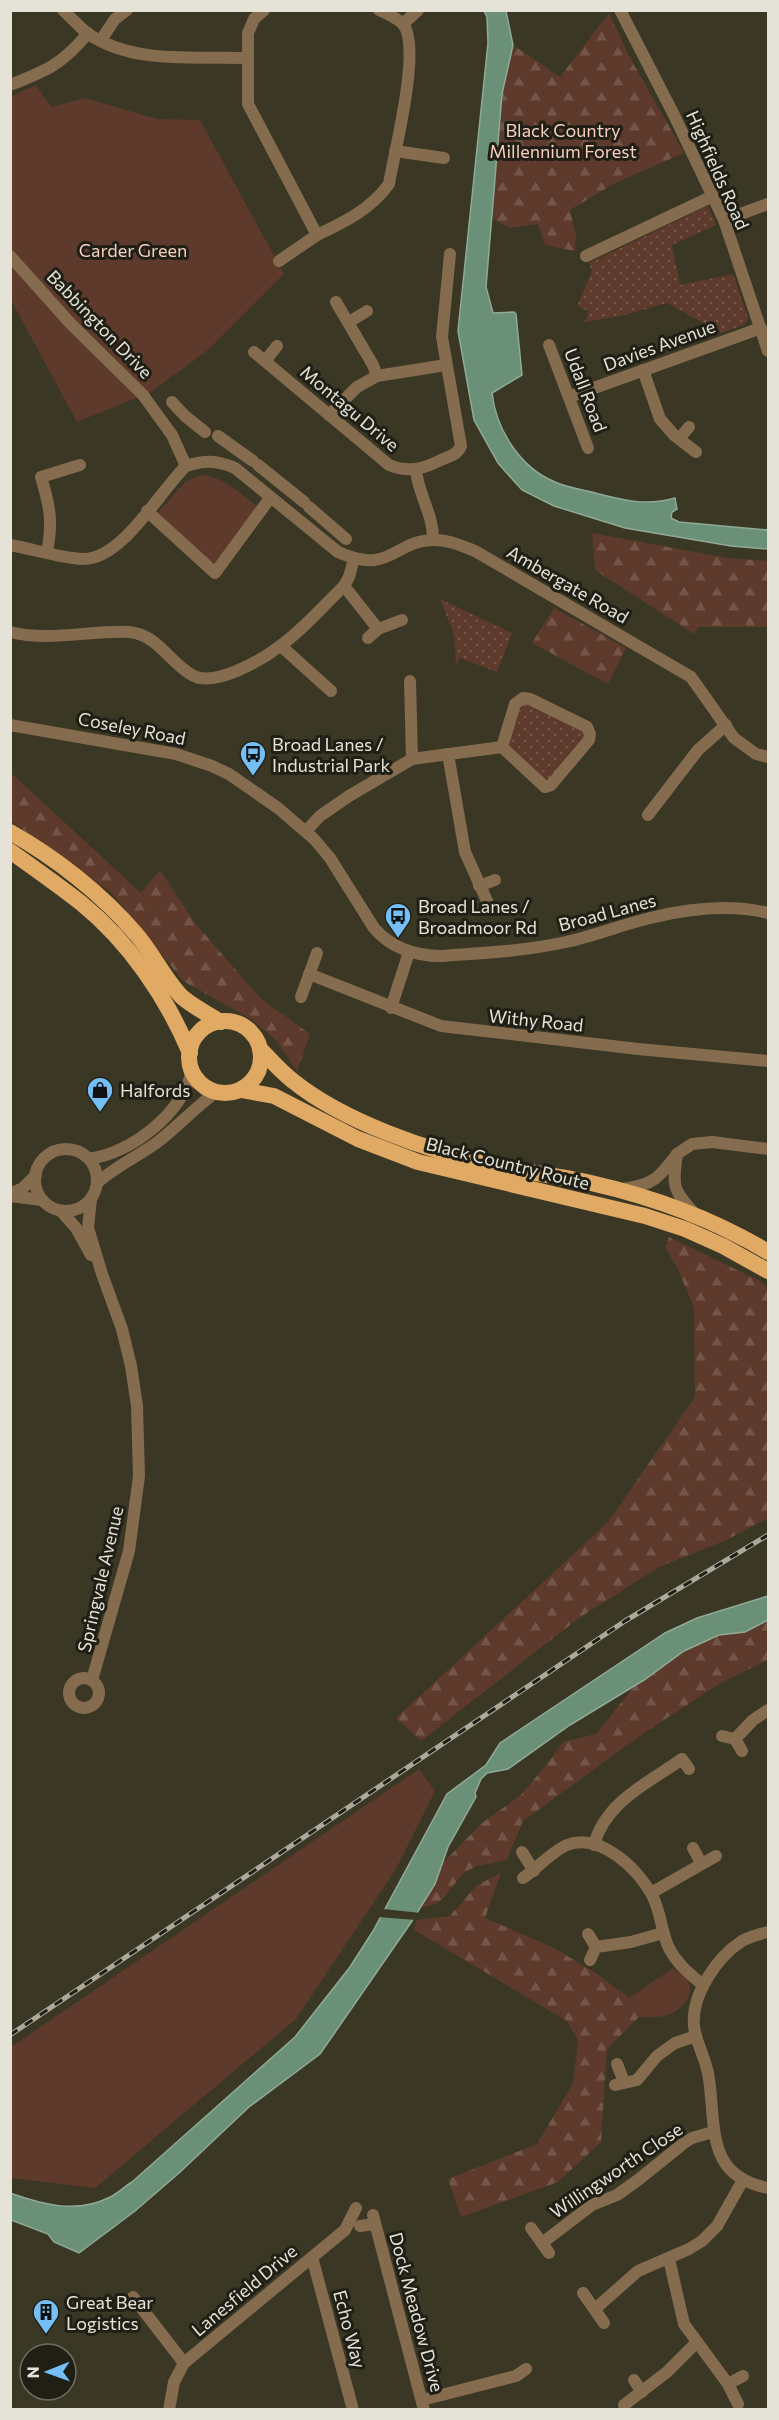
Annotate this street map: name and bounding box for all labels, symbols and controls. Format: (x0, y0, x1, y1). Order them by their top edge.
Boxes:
street label: Highfields Road (682, 107, 754, 233)
park label: Black Country Millennium Forest (489, 119, 637, 162)
park label: Carder Green (79, 239, 187, 261)
street label: Babbington Drive (43, 265, 157, 383)
street label: Davies Avenue (600, 315, 718, 375)
street label: Udall Road (560, 345, 612, 435)
street label: Montagu Drive (296, 360, 404, 456)
street label: Ambergate Road (503, 540, 633, 628)
street label: Coseley Road (76, 707, 188, 749)
place label: Broad Lanes / Industrial Park (272, 733, 390, 776)
bus stop icon: Broad Lanes / Industrial Park (238, 739, 268, 777)
street label: Broad Lanes (556, 888, 658, 936)
place label: Broad Lanes / Broadmoor Rd (418, 895, 537, 938)
bus stop icon: Broad Lanes / Broadmoor Rd (383, 901, 413, 939)
street label: Withy Road (487, 1004, 585, 1036)
shop icon: Halfords (85, 1075, 115, 1113)
place label: Halfords (120, 1079, 190, 1101)
street label: Black Country Route (424, 1132, 592, 1194)
street label: Springvale Avenue (73, 1504, 127, 1654)
street label: Willingworth Close (546, 2117, 686, 2223)
street label: Dock Meadow Drive (385, 2230, 449, 2394)
street label: Lanesfield Drive (187, 2240, 301, 2340)
street label: Echo Way (329, 2287, 371, 2371)
place label: Great Bear Logistics (66, 2291, 154, 2334)
building icon: Great Bear Logistics (31, 2297, 61, 2335)
north arrow (18, 2342, 78, 2402)
text: N (23, 2366, 42, 2378)

